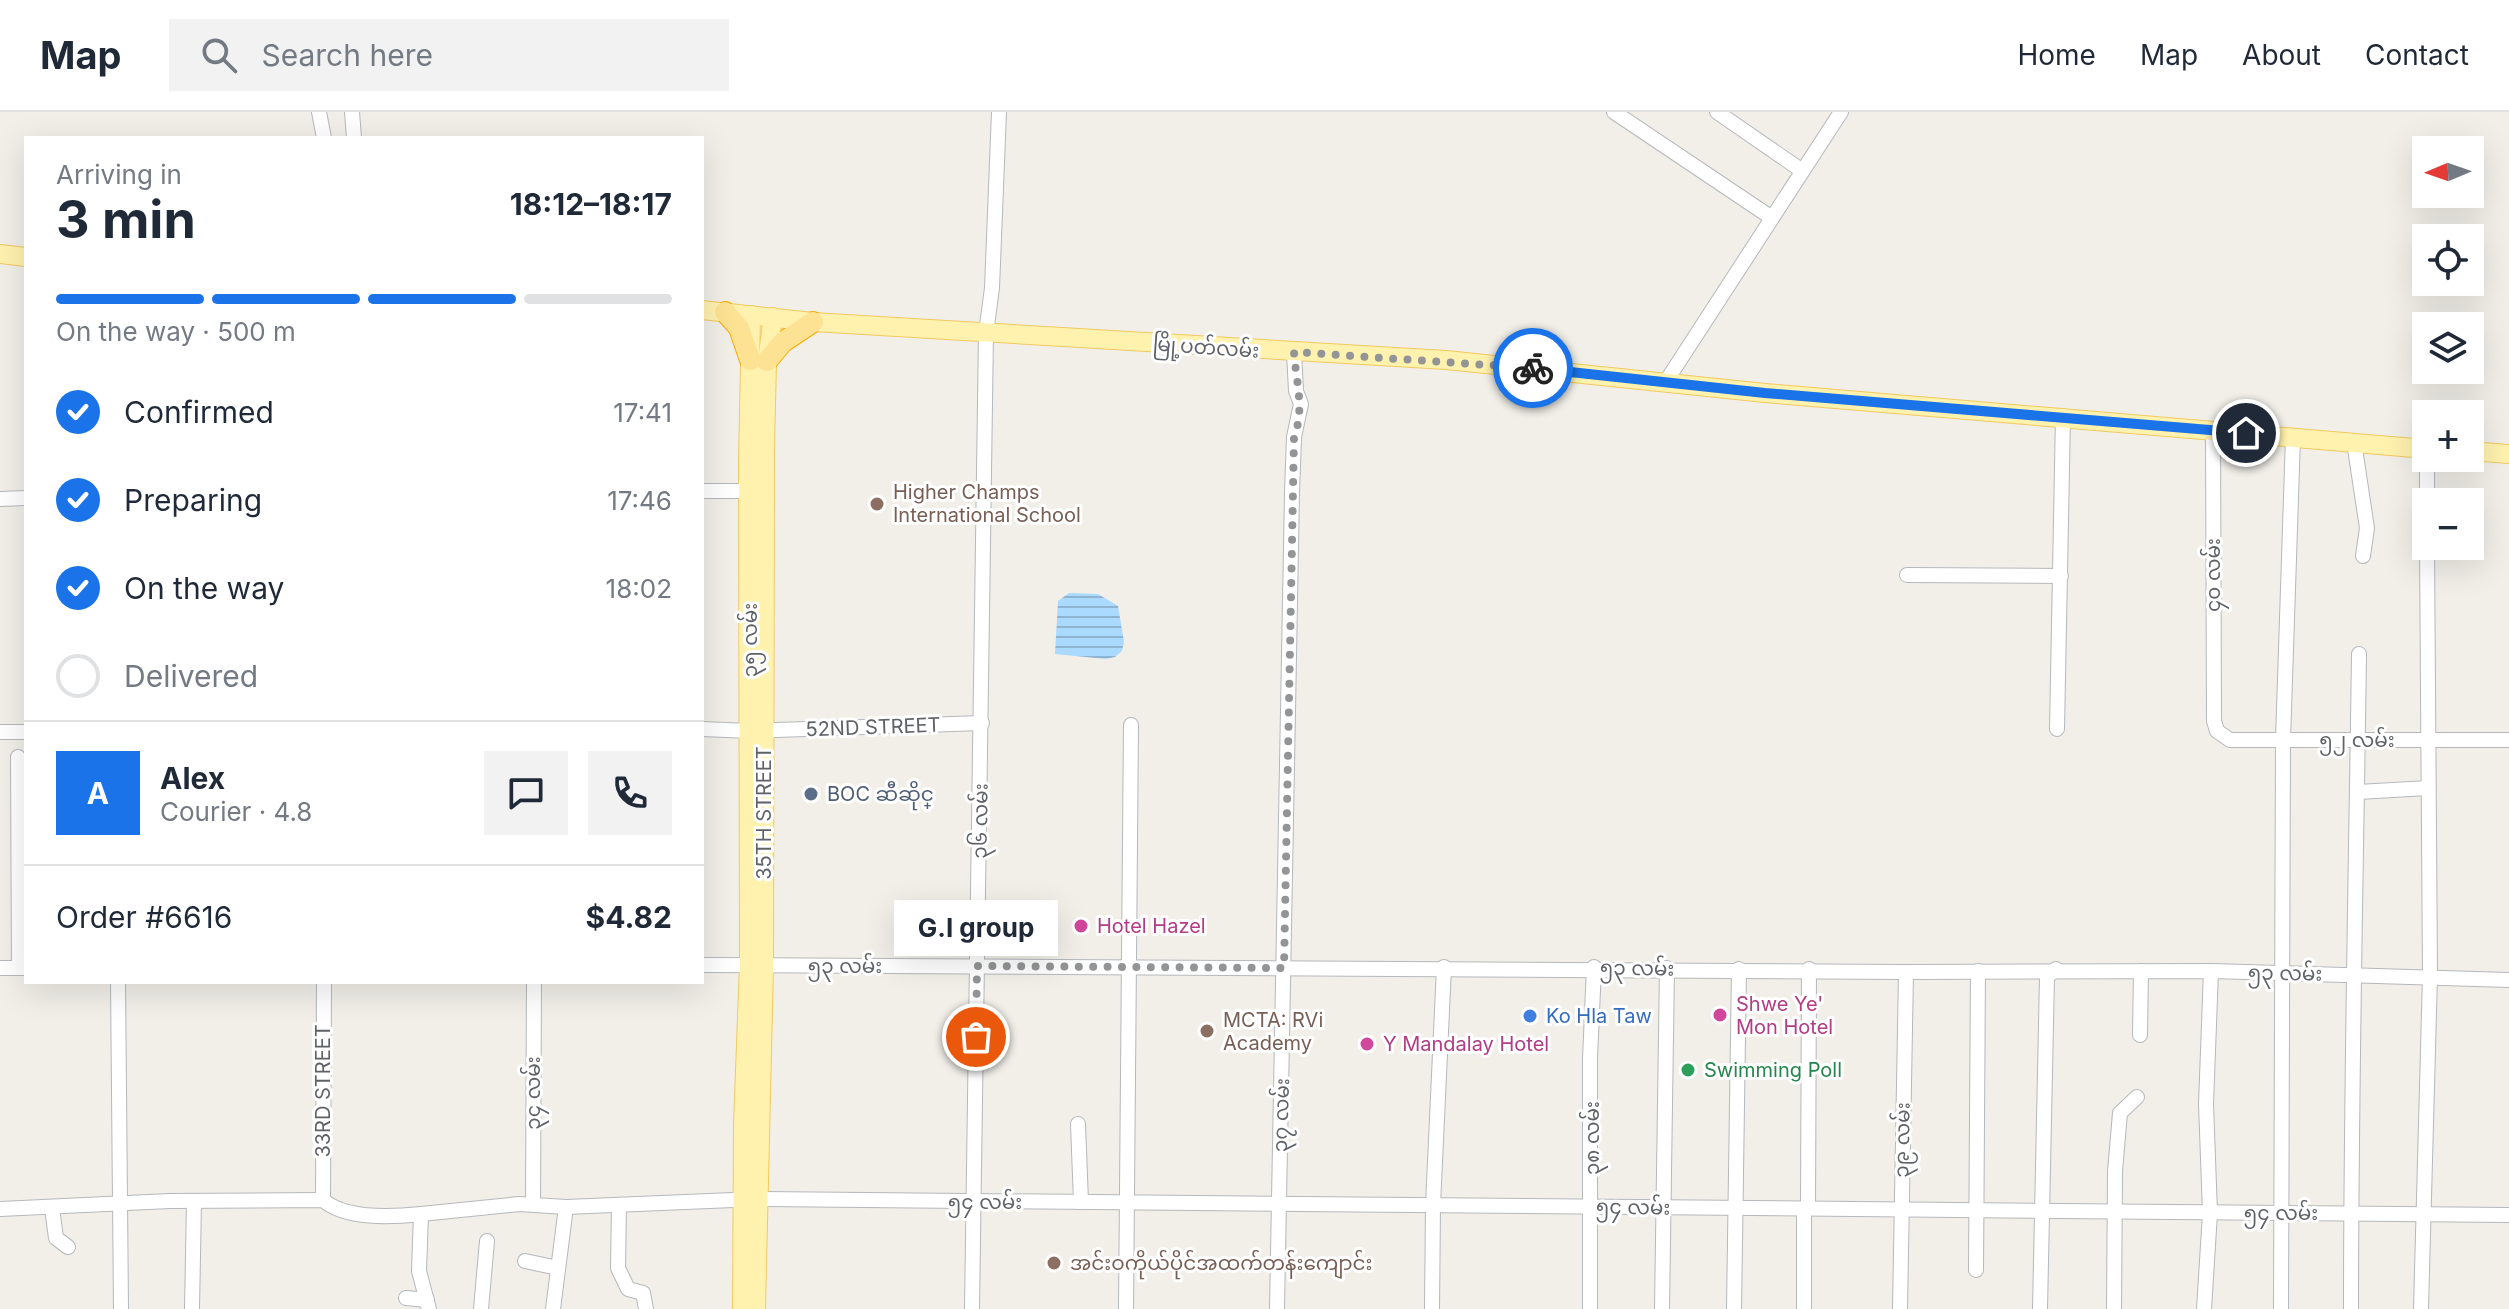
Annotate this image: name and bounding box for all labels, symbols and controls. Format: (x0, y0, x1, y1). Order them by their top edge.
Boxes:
search box (169, 19, 729, 91)
text: Map (40, 32, 121, 78)
icon: search (197, 33, 241, 77)
text: Search here (261, 37, 433, 73)
text: Home (2017, 38, 2096, 72)
text: Map (2140, 38, 2198, 72)
text: About (2242, 38, 2321, 72)
text: Contact (2365, 38, 2469, 72)
north arrow (2412, 136, 2484, 208)
map controls (2412, 136, 2484, 560)
text: Arriving in (56, 159, 182, 190)
text: 18:12–18:17 (510, 186, 672, 222)
text: 3 min (56, 188, 196, 251)
button: locate (2412, 224, 2484, 296)
button: layers (2412, 312, 2484, 384)
text: On the way · 500 m (56, 316, 296, 347)
courier (1493, 328, 1573, 408)
street label: မြို့ပတ်လမ်း (1152, 329, 1260, 367)
icon: bike (1511, 346, 1555, 390)
icon: check (56, 390, 100, 434)
text: Confirmed (124, 394, 274, 430)
text: 17:41 (613, 397, 672, 428)
pin (2212, 399, 2280, 467)
button: + (2412, 400, 2484, 472)
icon: home (2224, 411, 2268, 455)
icon: check (56, 478, 100, 522)
place label: Higher Champs International School (893, 480, 1081, 527)
text: Preparing (124, 482, 262, 518)
text: 17:46 (607, 485, 672, 516)
button: − (2412, 488, 2484, 560)
marker: Higher Champs International School (868, 495, 886, 513)
street label: ၄၀ လမ်း (2199, 538, 2229, 612)
icon: check (56, 566, 100, 610)
text: On the way (124, 570, 284, 606)
text: 18:02 (606, 573, 672, 604)
street label: ၃၅ လမ်း (736, 603, 766, 677)
text: Delivered (124, 658, 258, 694)
street label: 52ND STREET (805, 713, 941, 741)
street label: ၅၂ လမ်း (2319, 726, 2395, 756)
street label: 35TH STREET (752, 746, 776, 880)
button: chat (484, 751, 568, 835)
button: phone (588, 751, 672, 835)
text: Alex (160, 760, 225, 796)
text: A (87, 775, 109, 811)
place label: BOC ဆီဆိုင္ (827, 780, 934, 811)
street label: ၃၆ လမ်း (965, 783, 997, 859)
marker: BOC ဆီဆိုင္ (802, 785, 820, 803)
text: Courier · 4.8 (160, 796, 312, 827)
text: Order #6616 (56, 899, 232, 935)
text: $4.82 (585, 899, 672, 935)
callout: G.I group (894, 901, 1058, 957)
text: G.I group (918, 912, 1034, 943)
place label: Hotel Hazel (1097, 914, 1206, 938)
marker: Hotel Hazel (1072, 917, 1090, 935)
street label: ၅၃ လမ်း (808, 952, 882, 982)
street label: ၅၃ လမ်း (1599, 953, 1674, 985)
street label: ၅၃ လမ်း (2247, 958, 2322, 990)
place label: Shwe Ye' Mon Hotel (1736, 992, 1833, 1039)
pin (942, 1003, 1010, 1071)
place label: Ko Hla Taw (1546, 1004, 1652, 1028)
marker: Shwe Ye' Mon Hotel (1711, 1006, 1729, 1024)
marker: Ko Hla Taw (1521, 1007, 1539, 1025)
place label: MCTA: RVi Academy (1223, 1008, 1323, 1055)
icon: bag (954, 1015, 998, 1059)
marker: MCTA: RVi Academy (1198, 1022, 1216, 1040)
street label: 33RD STREET (311, 1024, 335, 1158)
place label: Y Mandalay Hotel (1383, 1032, 1549, 1056)
marker: Y Mandalay Hotel (1358, 1035, 1376, 1053)
street label: ၃၄ လမ်း (519, 1056, 549, 1130)
place label: Swimming Poll (1704, 1058, 1842, 1082)
marker: Swimming Poll (1679, 1061, 1697, 1079)
street label: ၃၇ လမ်း (1266, 1078, 1298, 1152)
street label: ၃၈ လမ်း (1578, 1101, 1608, 1175)
street label: ၃၉ လမ်း (1887, 1102, 1919, 1178)
street label: ၅၄ လမ်း (948, 1188, 1022, 1218)
street label: ၅၄ လမ်း (1595, 1192, 1670, 1224)
street label: ၅၄ လမ်း (2244, 1199, 2318, 1229)
place label: အင်းဝကိုယ်ပိုင်အထက်တန်းကျောင်း (1070, 1249, 1372, 1280)
marker: အင်းဝကိုယ်ပိုင်အထက်တန်းကျောင်း (1045, 1254, 1063, 1272)

